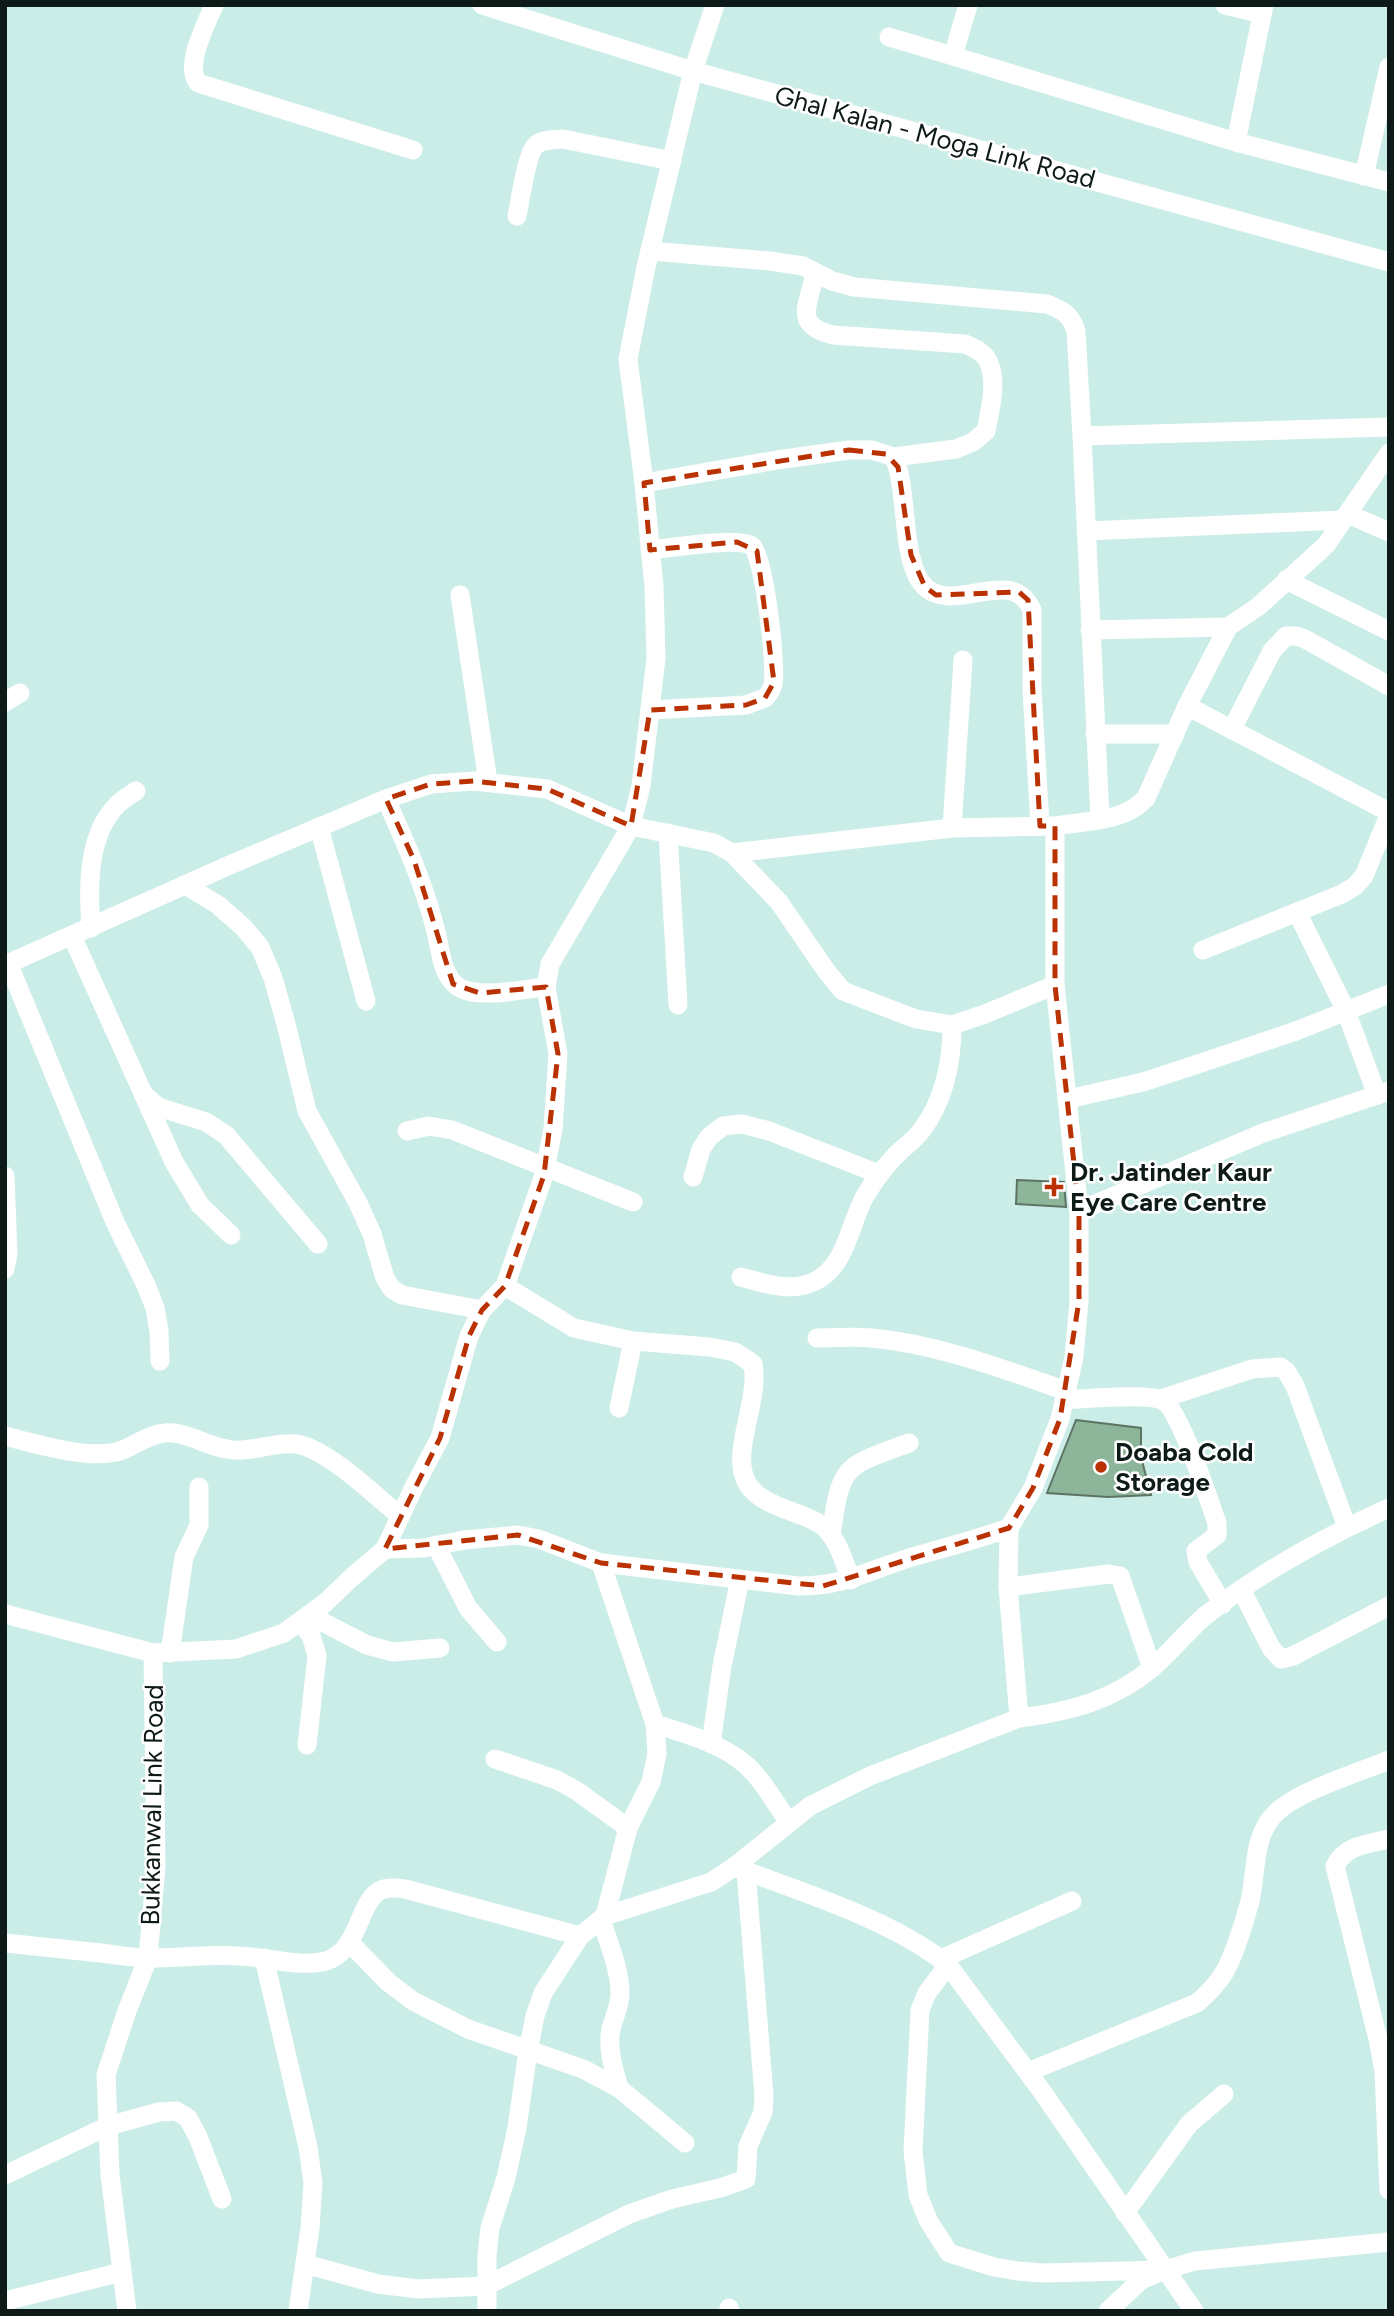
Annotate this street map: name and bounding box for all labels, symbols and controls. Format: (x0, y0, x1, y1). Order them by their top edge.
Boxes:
street label: Ghal Kalan - Moga Link Road (771, 79, 1099, 195)
place label: Dr. Jatinder Kaur Eye Care Centre (1070, 1156, 1272, 1218)
marker: Dr. Jatinder Kaur Eye Care Centre (1044, 1177, 1064, 1197)
place label: Doaba Cold Storage (1115, 1436, 1254, 1498)
marker: Doaba Cold Storage (1093, 1459, 1109, 1475)
street label: Bukkanwal Link Road (134, 1684, 170, 1926)

